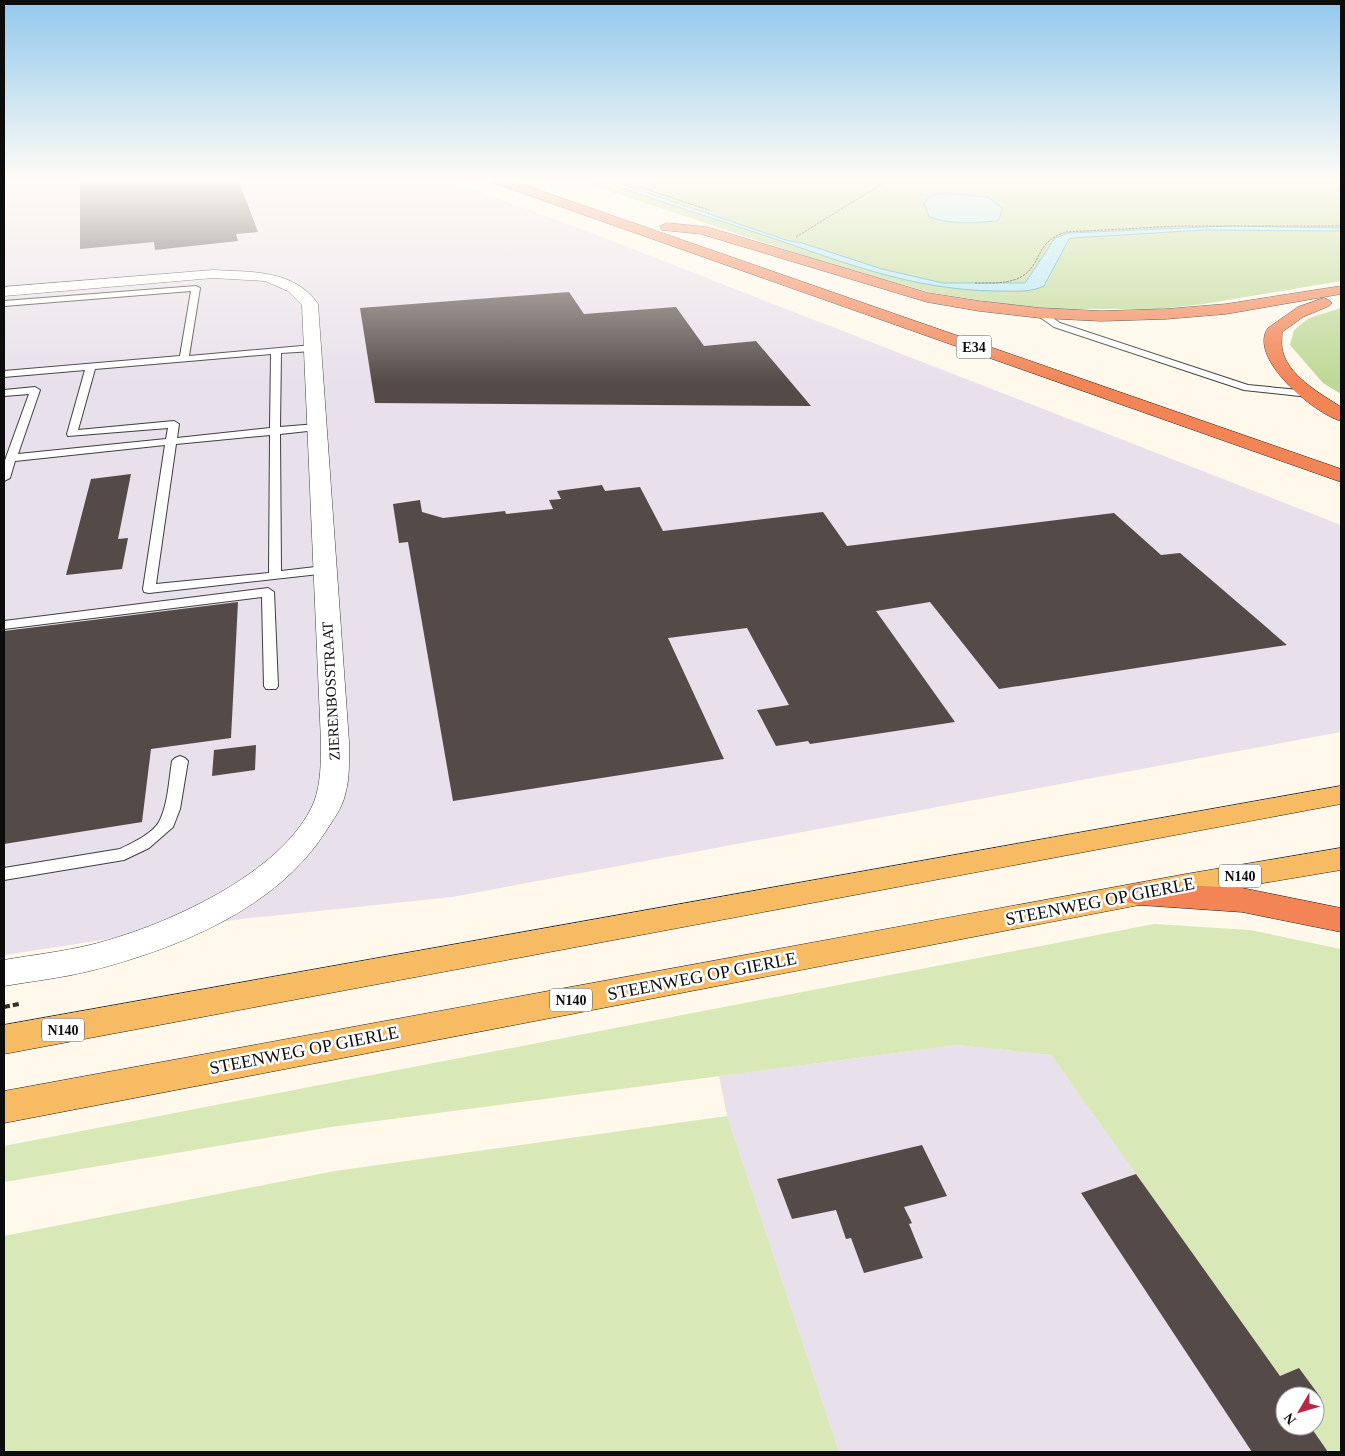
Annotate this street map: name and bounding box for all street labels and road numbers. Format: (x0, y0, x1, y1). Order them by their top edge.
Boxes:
road number: E34 (956, 336, 992, 358)
street label: ZIERENBOSSTRAAT (319, 621, 343, 761)
road number: N140 (1219, 864, 1261, 888)
street label: STEENWEG OP GIERLE (1004, 873, 1196, 929)
street label: STEENWEG OP GIERLE (606, 948, 798, 1004)
road number: N140 (550, 988, 592, 1012)
road number: N140 (42, 1018, 84, 1042)
street label: STEENWEG OP GIERLE (208, 1022, 400, 1078)

